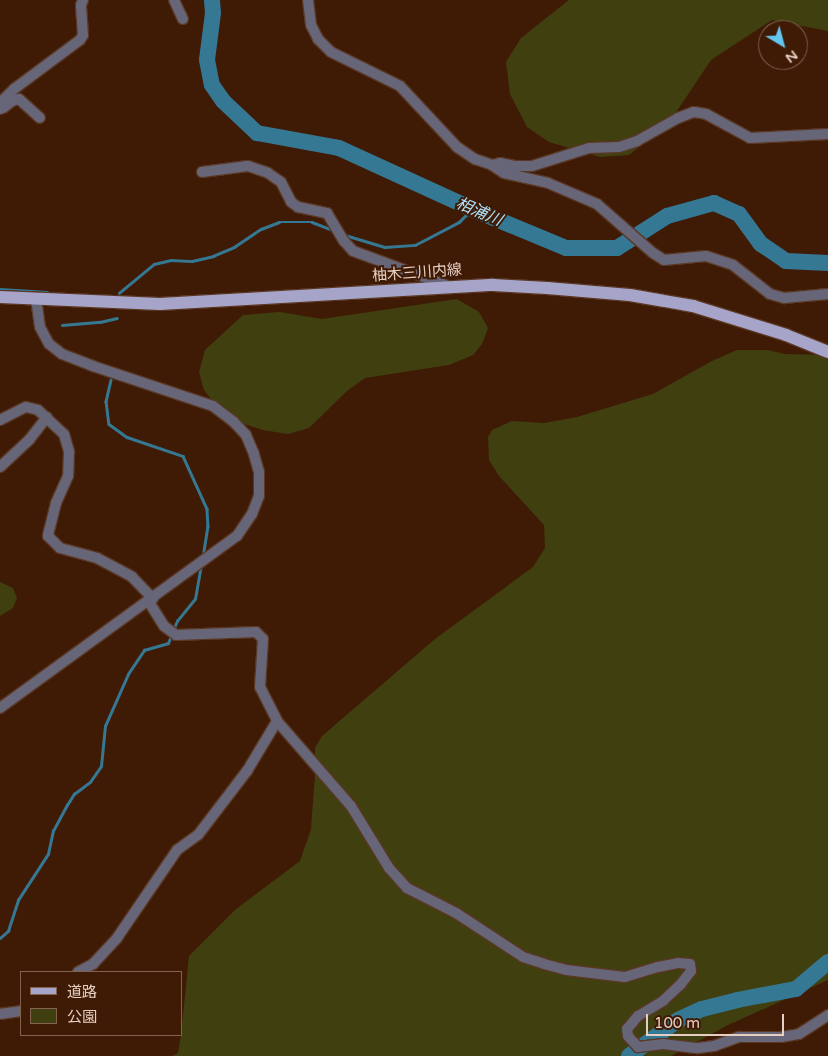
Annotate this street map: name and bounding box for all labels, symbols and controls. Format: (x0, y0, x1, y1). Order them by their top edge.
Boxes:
north arrow (758, 20, 808, 70)
text: N (782, 46, 801, 67)
water label: 相浦川 (453, 194, 505, 230)
street label: 柚木三川内線 (371, 261, 463, 285)
legend (20, 971, 182, 1036)
text: 道路 (67, 983, 97, 1001)
scale bar (648, 1004, 786, 1036)
text: 公園 (67, 1008, 97, 1026)
text: 100 m (654, 1014, 700, 1032)

